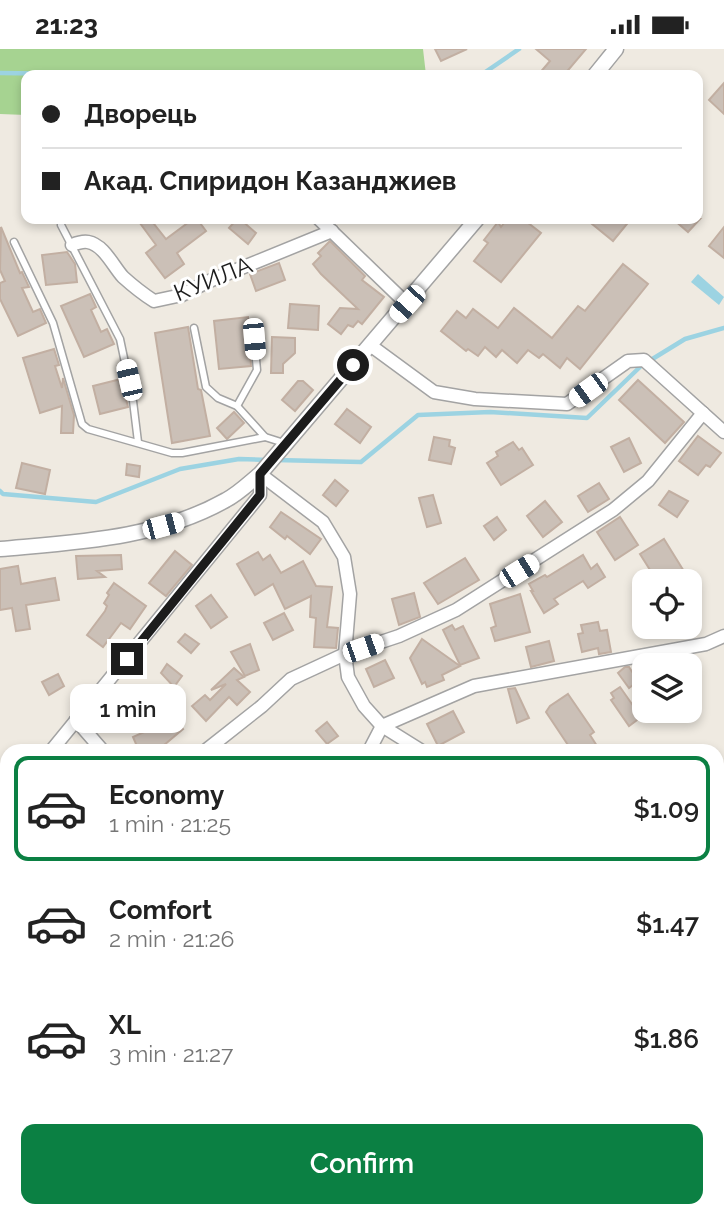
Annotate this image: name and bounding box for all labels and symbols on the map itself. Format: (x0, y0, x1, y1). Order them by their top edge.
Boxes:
street label: КУИЛА (169, 250, 256, 307)
car (386, 281, 429, 327)
car (242, 317, 267, 361)
route start (337, 349, 369, 381)
car (115, 357, 144, 403)
car (565, 369, 612, 411)
car (140, 510, 187, 542)
car (496, 551, 543, 591)
car (340, 631, 387, 665)
route end (111, 643, 143, 675)
callout: 1 min (69, 683, 185, 733)

